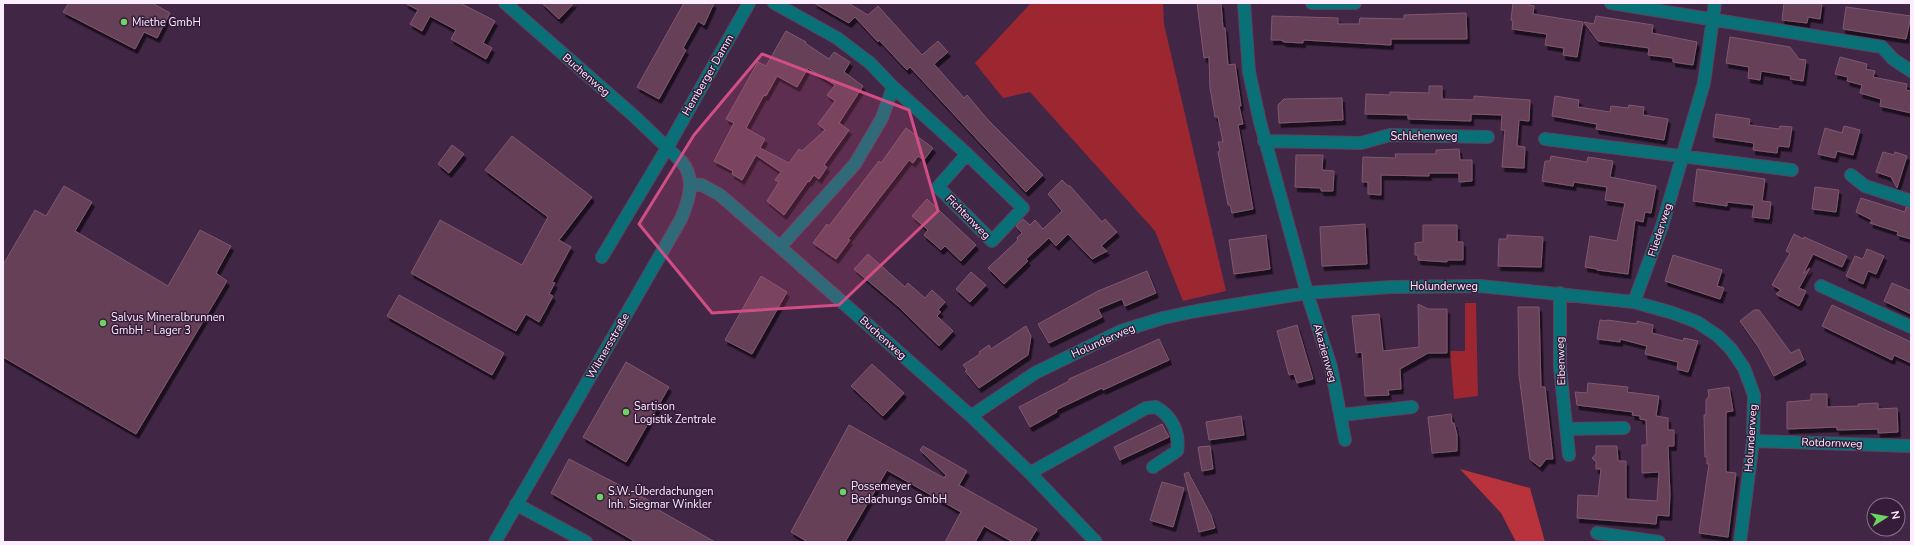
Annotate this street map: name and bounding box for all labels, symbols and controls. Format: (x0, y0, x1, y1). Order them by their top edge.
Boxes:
place label: Miethe GmbH (132, 15, 201, 30)
marker: Miethe GmbH (119, 17, 129, 27)
street label: Hemberger Damm (679, 32, 737, 118)
street label: Buchenweg (559, 50, 613, 100)
street label: Schlehenweg (1391, 129, 1457, 144)
street label: Fichtenweg (942, 191, 994, 243)
street label: Fliederweg (1644, 201, 1676, 259)
street label: Holunderweg (1410, 279, 1478, 294)
place label: Salvus Mineralbrunnen GmbH - Lager 3 (111, 310, 225, 338)
street label: Wilmersstraße (583, 310, 633, 382)
street label: Buchenweg (856, 313, 910, 363)
marker: Salvus Mineralbrunnen GmbH - Lager 3 (98, 318, 108, 328)
street label: Holunderweg (1069, 320, 1137, 362)
street label: Akazienweg (1309, 322, 1341, 384)
street label: Eibenweg (1553, 336, 1569, 386)
place label: Sartison Logistik Zentrale (634, 399, 716, 427)
street label: Holunderweg (1741, 403, 1761, 473)
marker: Sartison Logistik Zentrale (621, 407, 631, 417)
street label: Rotdornweg (1801, 434, 1863, 452)
place label: Possemeyer Bedachungs GmbH (851, 479, 947, 507)
place label: S.W.-Überdachungen Inh. Siegmar Winkler (608, 484, 714, 512)
marker: Possemeyer Bedachungs GmbH (838, 487, 848, 497)
marker: S.W.-Überdachungen Inh. Siegmar Winkler (595, 492, 605, 502)
north arrow (1866, 497, 1906, 537)
text: N (1887, 510, 1903, 521)

